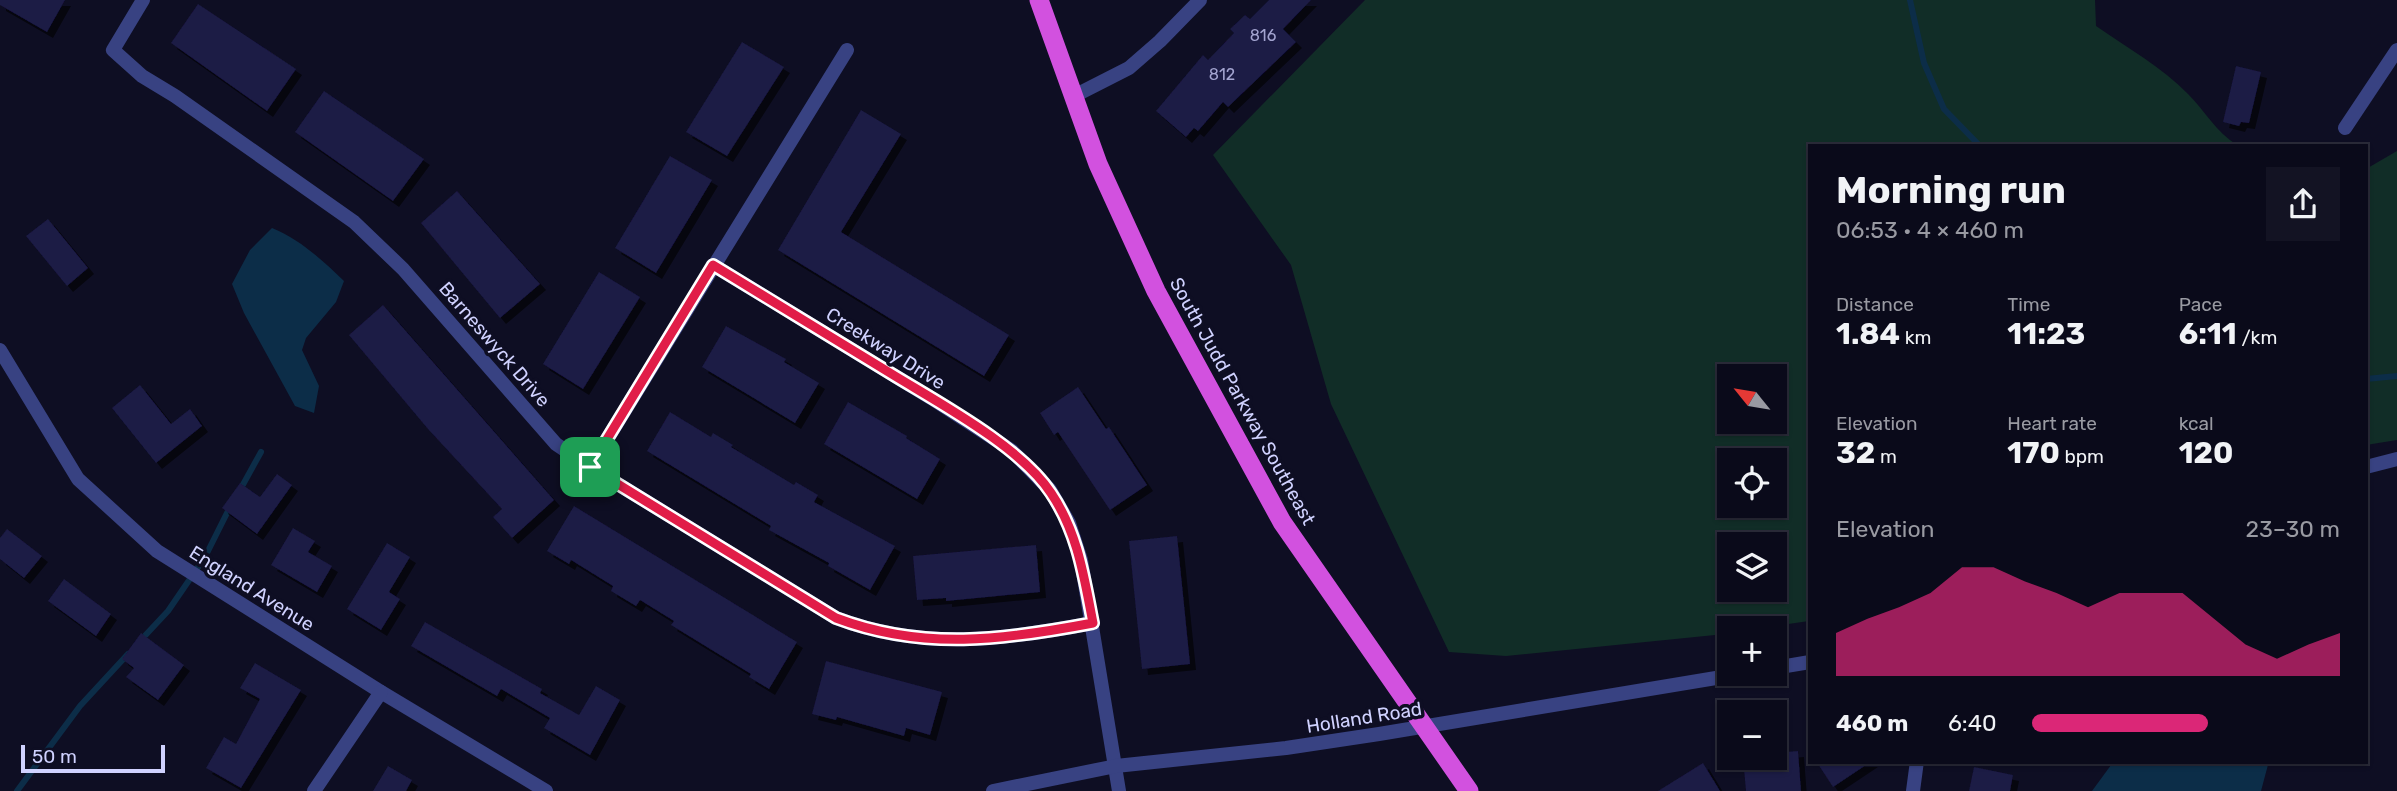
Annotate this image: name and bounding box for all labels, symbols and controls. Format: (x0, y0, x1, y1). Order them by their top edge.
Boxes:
house number: 816 (1250, 26, 1277, 45)
house number: 812 (1209, 65, 1235, 84)
text: Morning run (1836, 167, 2066, 213)
button: share (2266, 167, 2340, 241)
text: 06:53 · 4 × 460 m (1836, 216, 2024, 244)
street label: South Judd Parkway Southeast (1165, 274, 1321, 529)
street label: Barneswyck Drive (434, 277, 555, 411)
text: Distance (1836, 293, 1914, 316)
text: Time (2007, 293, 2050, 316)
text: Pace (2179, 293, 2222, 316)
street label: Creekway Drive (822, 303, 950, 394)
text: 1.84 (1836, 316, 1900, 352)
text: 11:23 (2007, 316, 2085, 352)
text: 6:11 (2179, 316, 2237, 352)
text: km (1900, 326, 1931, 349)
text: /km (2237, 326, 2277, 349)
north arrow (1717, 364, 1787, 434)
map controls (1717, 364, 1787, 770)
text: Elevation (1836, 412, 1917, 435)
text: Heart rate (2007, 412, 2097, 435)
text: kcal (2179, 412, 2214, 435)
text: 32 (1836, 435, 1875, 471)
text: 170 (2007, 435, 2060, 471)
text: 120 (2179, 435, 2233, 471)
pin (560, 437, 620, 497)
text: m (1875, 445, 1897, 468)
text: bpm (2060, 445, 2104, 468)
icon: arrive (571, 448, 609, 486)
button: locate (1717, 448, 1787, 518)
text: Elevation (1836, 515, 1935, 543)
text: 23–30 m (2245, 515, 2340, 543)
button: layers (1717, 532, 1787, 602)
street label: England Avenue (185, 541, 318, 636)
button: + (1717, 616, 1787, 686)
street label: Holland Road (1305, 697, 1424, 738)
button: − (1717, 700, 1787, 770)
text: 460 m (1836, 709, 1908, 737)
text: 6:40 (1948, 709, 1997, 737)
scale bar (21, 742, 164, 774)
text: 50 m (32, 745, 77, 768)

